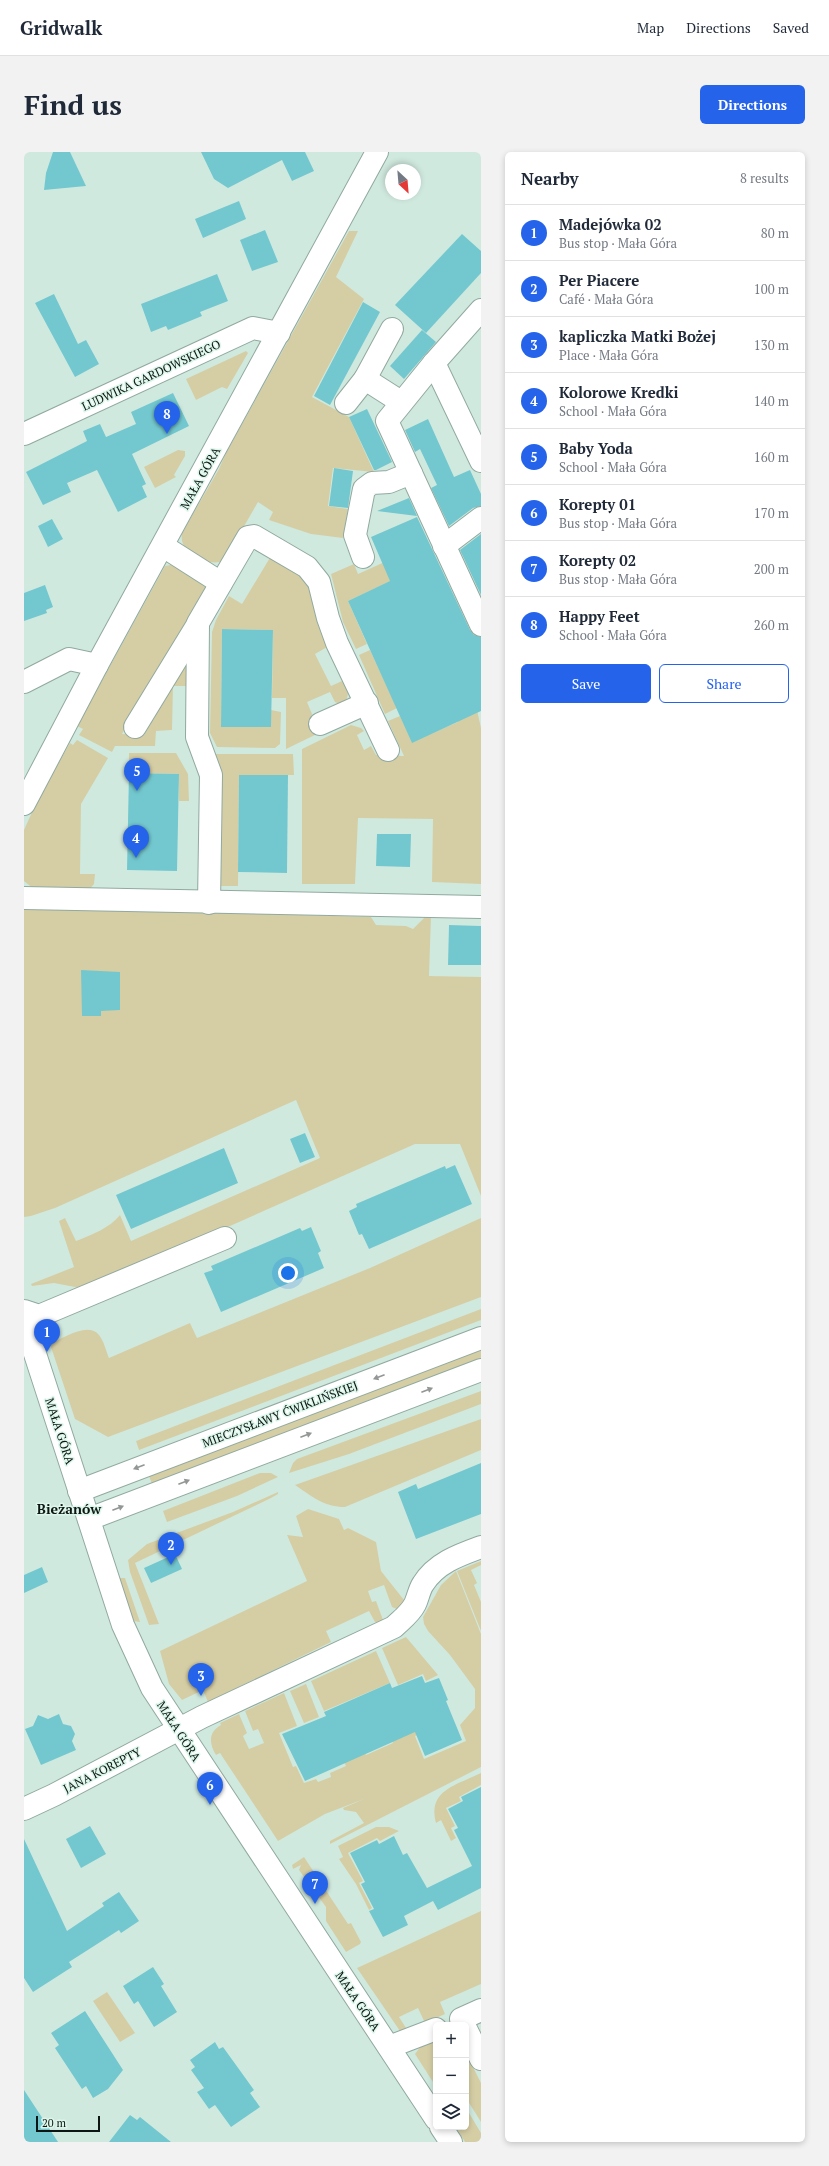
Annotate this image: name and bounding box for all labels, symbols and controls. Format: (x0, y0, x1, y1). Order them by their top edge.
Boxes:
text: Gridwalk (20, 15, 102, 40)
text: Map (637, 18, 664, 37)
text: Directions (686, 18, 751, 37)
text: Saved (773, 18, 809, 37)
button: Directions (700, 85, 805, 124)
text: Find us (24, 86, 122, 123)
north arrow (385, 164, 421, 200)
text: Nearby (521, 167, 579, 190)
text: 8 results (740, 169, 789, 187)
text: Madejówka 02 (559, 214, 662, 234)
text: 1 (530, 224, 538, 242)
text: 80 m (761, 224, 789, 242)
text: Bus stop · Mała Góra (559, 234, 677, 252)
text: Per Piacere (559, 270, 639, 290)
text: 2 (530, 280, 538, 298)
text: 100 m (754, 280, 789, 298)
text: Café · Mała Góra (559, 290, 654, 308)
text: kapliczka Matki Bożej (559, 326, 716, 346)
street label: LUDWIKA GARDOWSKIEGO (79, 336, 223, 414)
text: 3 (530, 336, 538, 354)
text: 130 m (754, 336, 789, 354)
text: Place · Mała Góra (559, 346, 659, 364)
text: Kolorowe Kredki (559, 382, 679, 402)
text: 4 (530, 392, 538, 410)
text: 140 m (754, 392, 789, 410)
pin: 8 (154, 401, 180, 434)
text: School · Mała Góra (559, 402, 667, 420)
text: Baby Yoda (559, 438, 633, 458)
street label: MAŁA GÓRA (177, 443, 224, 512)
text: 5 (530, 448, 538, 466)
text: 160 m (754, 448, 789, 466)
text: School · Mała Góra (559, 458, 667, 476)
text: Korepty 01 (559, 494, 636, 514)
text: 6 (530, 504, 538, 522)
text: 170 m (754, 504, 789, 522)
text: Bus stop · Mała Góra (559, 514, 677, 532)
text: Korepty 02 (559, 550, 636, 570)
text: 7 (530, 560, 538, 578)
text: 200 m (754, 560, 789, 578)
text: Bus stop · Mała Góra (559, 570, 677, 588)
text: Happy Feet (559, 606, 640, 626)
text: 8 (530, 616, 538, 634)
text: 260 m (754, 616, 789, 634)
text: School · Mała Góra (559, 626, 667, 644)
button: Save (521, 664, 651, 703)
button: Share (659, 664, 789, 703)
pin: 5 (124, 758, 150, 791)
pin: 4 (123, 825, 149, 858)
your location (278, 1263, 298, 1283)
pin: 1 (34, 1319, 60, 1352)
one-way arrow (373, 1374, 385, 1380)
street label: MIECZYSŁAWY ĆWIKLIŃSKIEJ (200, 1377, 360, 1451)
one-way arrow (422, 1386, 434, 1392)
street label: MAŁA GÓRA (42, 1396, 78, 1467)
one-way arrow (300, 1432, 312, 1438)
one-way arrow (132, 1465, 144, 1471)
one-way arrow (179, 1479, 191, 1485)
district label: Bieżanów (37, 1499, 102, 1518)
one-way arrow (113, 1504, 125, 1510)
pin: 2 (158, 1532, 184, 1565)
pin: 3 (188, 1663, 214, 1696)
street label: MAŁA GÓRA (154, 1698, 205, 1765)
street label: JANA KOREPTY (61, 1744, 144, 1796)
pin: 6 (197, 1772, 223, 1805)
pin: 7 (302, 1871, 328, 1904)
street label: MAŁA GÓRA (332, 1968, 384, 2034)
map controls (433, 2022, 469, 2130)
button: + (433, 2022, 469, 2058)
button: − (433, 2058, 469, 2094)
button: layers (433, 2094, 469, 2130)
scale bar (36, 2114, 100, 2133)
text: 20 m (42, 2116, 66, 2130)

